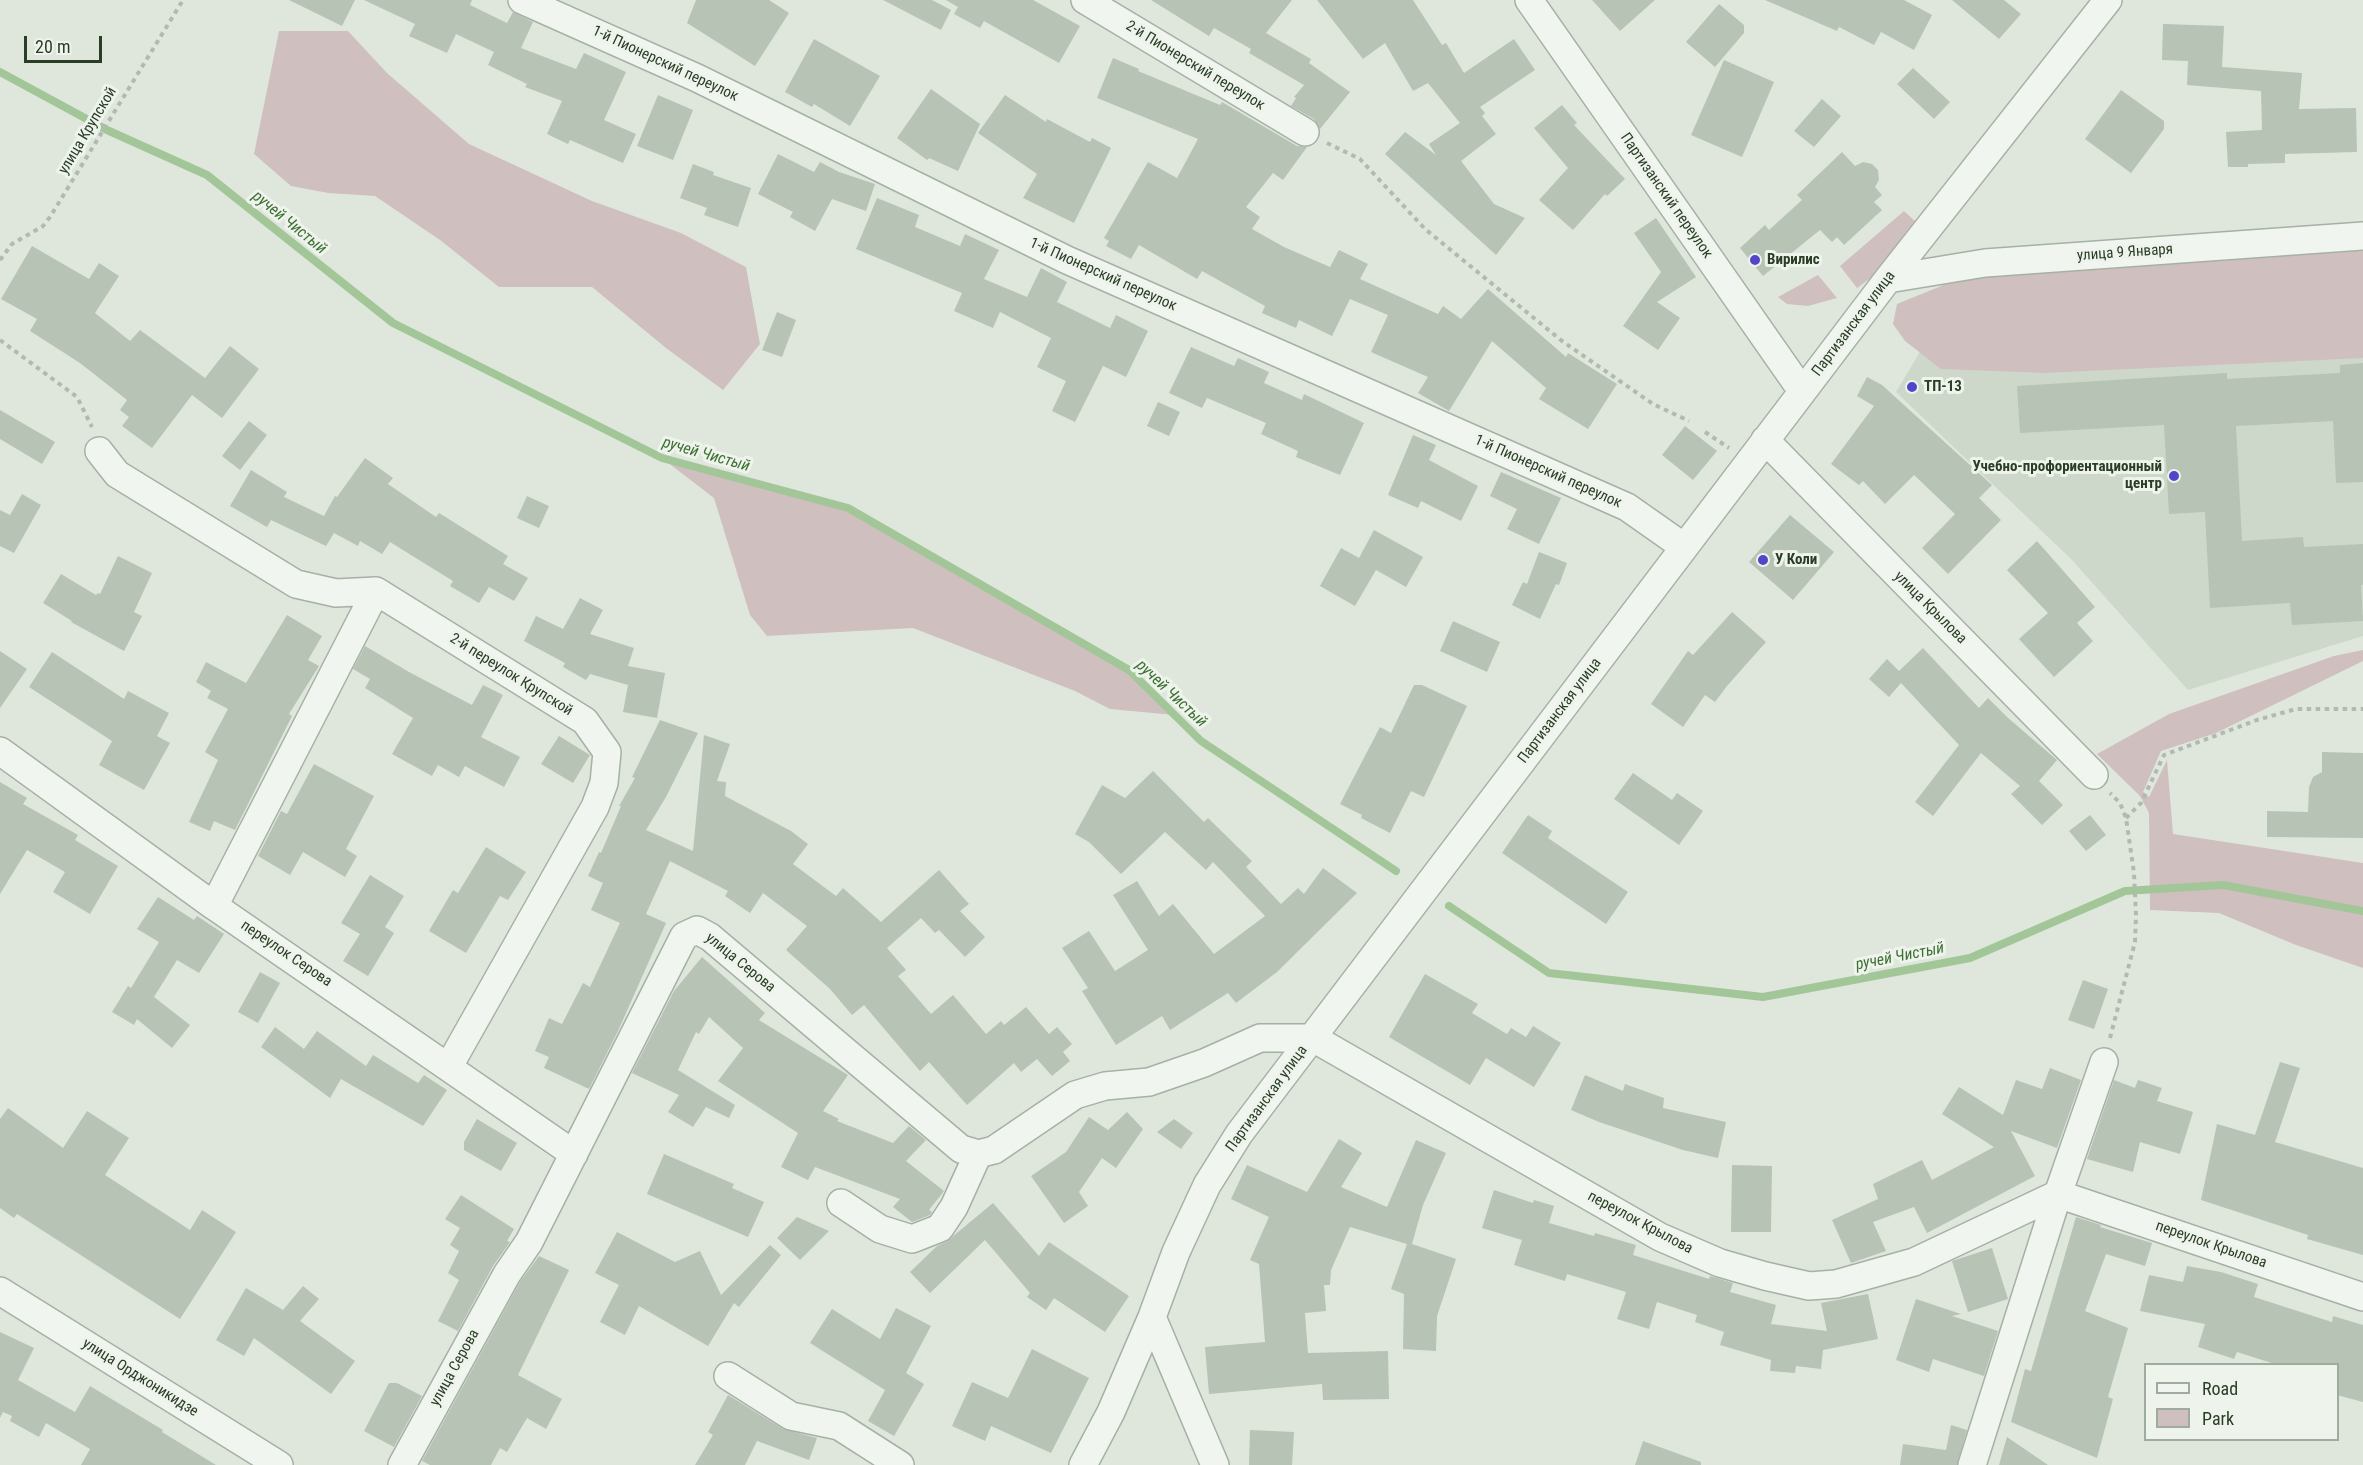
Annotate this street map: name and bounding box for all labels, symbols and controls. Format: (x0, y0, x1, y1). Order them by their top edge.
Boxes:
street label: 2-й Пионерский переулок (1122, 17, 1268, 115)
street label: 1-й Пионерский переулок (589, 22, 741, 106)
scale bar (27, 24, 105, 62)
text: 20 m (35, 36, 70, 57)
street label: улица Крупской (55, 84, 121, 178)
street label: Партизанский переулок (1616, 130, 1716, 262)
water label: ручей Чистый (248, 187, 330, 259)
street label: 1-й Пионерский переулок (1027, 234, 1179, 316)
street label: улица 9 Января (2076, 241, 2174, 265)
place label: Вирилис (1767, 251, 1820, 269)
marker: Вирилис (1748, 253, 1762, 267)
street label: Партизанская улица (1809, 268, 1899, 380)
place label: ТП-13 (1924, 378, 1962, 396)
marker: ТП-13 (1905, 380, 1919, 394)
street label: 1-й Пионерский переулок (1472, 431, 1624, 513)
water label: ручей Чистый (660, 433, 752, 477)
place label: Учебно-профориентационный центр (1972, 458, 2162, 493)
marker: Учебно-профориентационный центр (2167, 469, 2181, 483)
place label: У Коли (1775, 551, 1817, 569)
marker: У Коли (1756, 553, 1770, 567)
street label: улица Крылова (1890, 568, 1970, 648)
street label: 2-й переулок Крупской (446, 630, 576, 720)
street label: Партизанская улица (1515, 655, 1605, 767)
water label: ручей Чистый (1132, 656, 1210, 732)
street label: переулок Серова (237, 917, 335, 991)
street label: улица Серова (701, 929, 779, 997)
water label: ручей Чистый (1854, 939, 1946, 975)
street label: Партизанская улица (1222, 1042, 1312, 1156)
street label: переулок Крылова (1584, 1188, 1696, 1258)
street label: переулок Крылова (2153, 1218, 2269, 1272)
street label: улица Серова (427, 1326, 483, 1410)
street label: улица Орджоникидзе (79, 1335, 201, 1421)
legend (2144, 1363, 2339, 1441)
text: Road (2202, 1378, 2238, 1399)
text: Park (2202, 1408, 2234, 1429)

